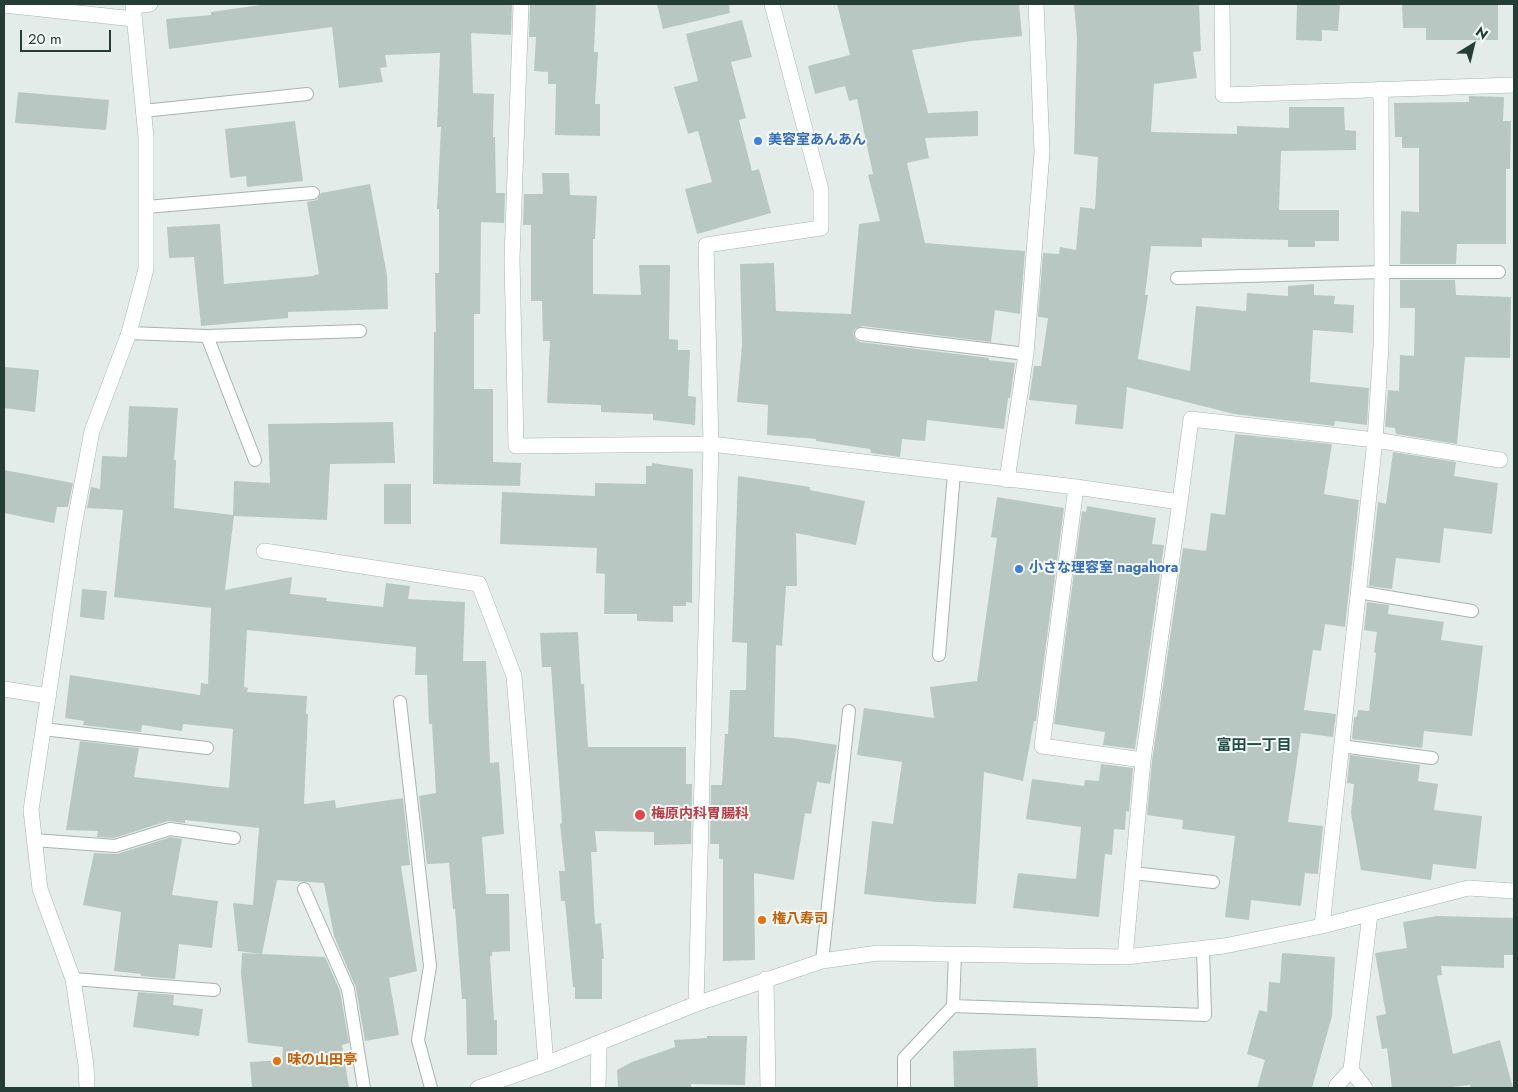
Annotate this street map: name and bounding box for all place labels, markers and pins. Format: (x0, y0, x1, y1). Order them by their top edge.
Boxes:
place label: 美容室あんあん (768, 133, 866, 149)
marker: 美容室あんあん (752, 135, 764, 147)
place label: 小さな理容室 nagahora (1029, 561, 1178, 577)
marker: 小さな理容室 nagahora (1013, 563, 1025, 575)
place label: 梅原内科胃腸科 (651, 807, 749, 823)
marker: 梅原内科胃腸科 (633, 808, 647, 822)
place label: 権八寿司 (772, 912, 828, 928)
marker: 権八寿司 (756, 914, 768, 926)
place label: 味の山田亭 (287, 1053, 357, 1069)
marker: 味の山田亭 (271, 1055, 283, 1067)

